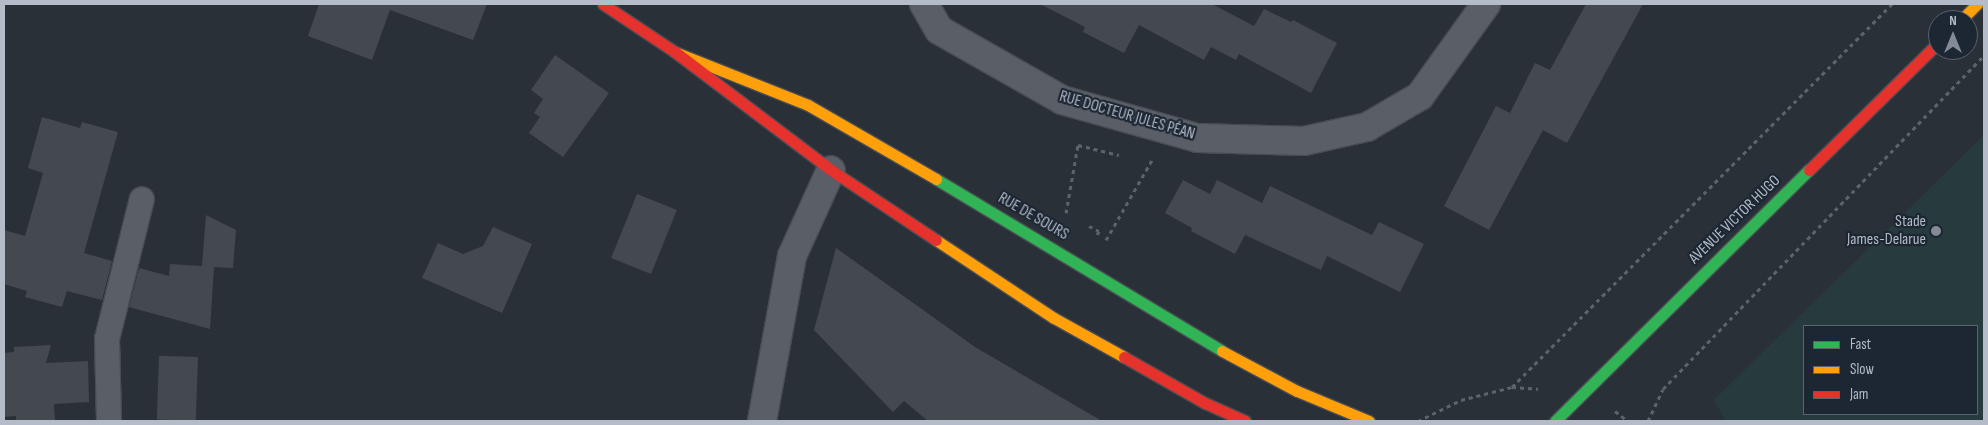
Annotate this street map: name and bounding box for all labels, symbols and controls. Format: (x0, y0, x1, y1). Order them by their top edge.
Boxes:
north arrow (1928, 10, 1978, 60)
text: N (1949, 12, 1957, 29)
street label: RUE DOCTEUR JULES PÉAN (1057, 87, 1197, 145)
street label: AVENUE VICTOR HUGO (1685, 172, 1785, 268)
street label: RUE DE SOURS (994, 189, 1072, 245)
place label: Stade James-Delarue (1847, 212, 1926, 250)
marker: Stade James-Delarue (1930, 225, 1942, 237)
legend (1803, 325, 1978, 415)
text: Fast (1850, 335, 1871, 354)
text: Slow (1850, 360, 1874, 379)
text: Jam (1850, 385, 1868, 404)

